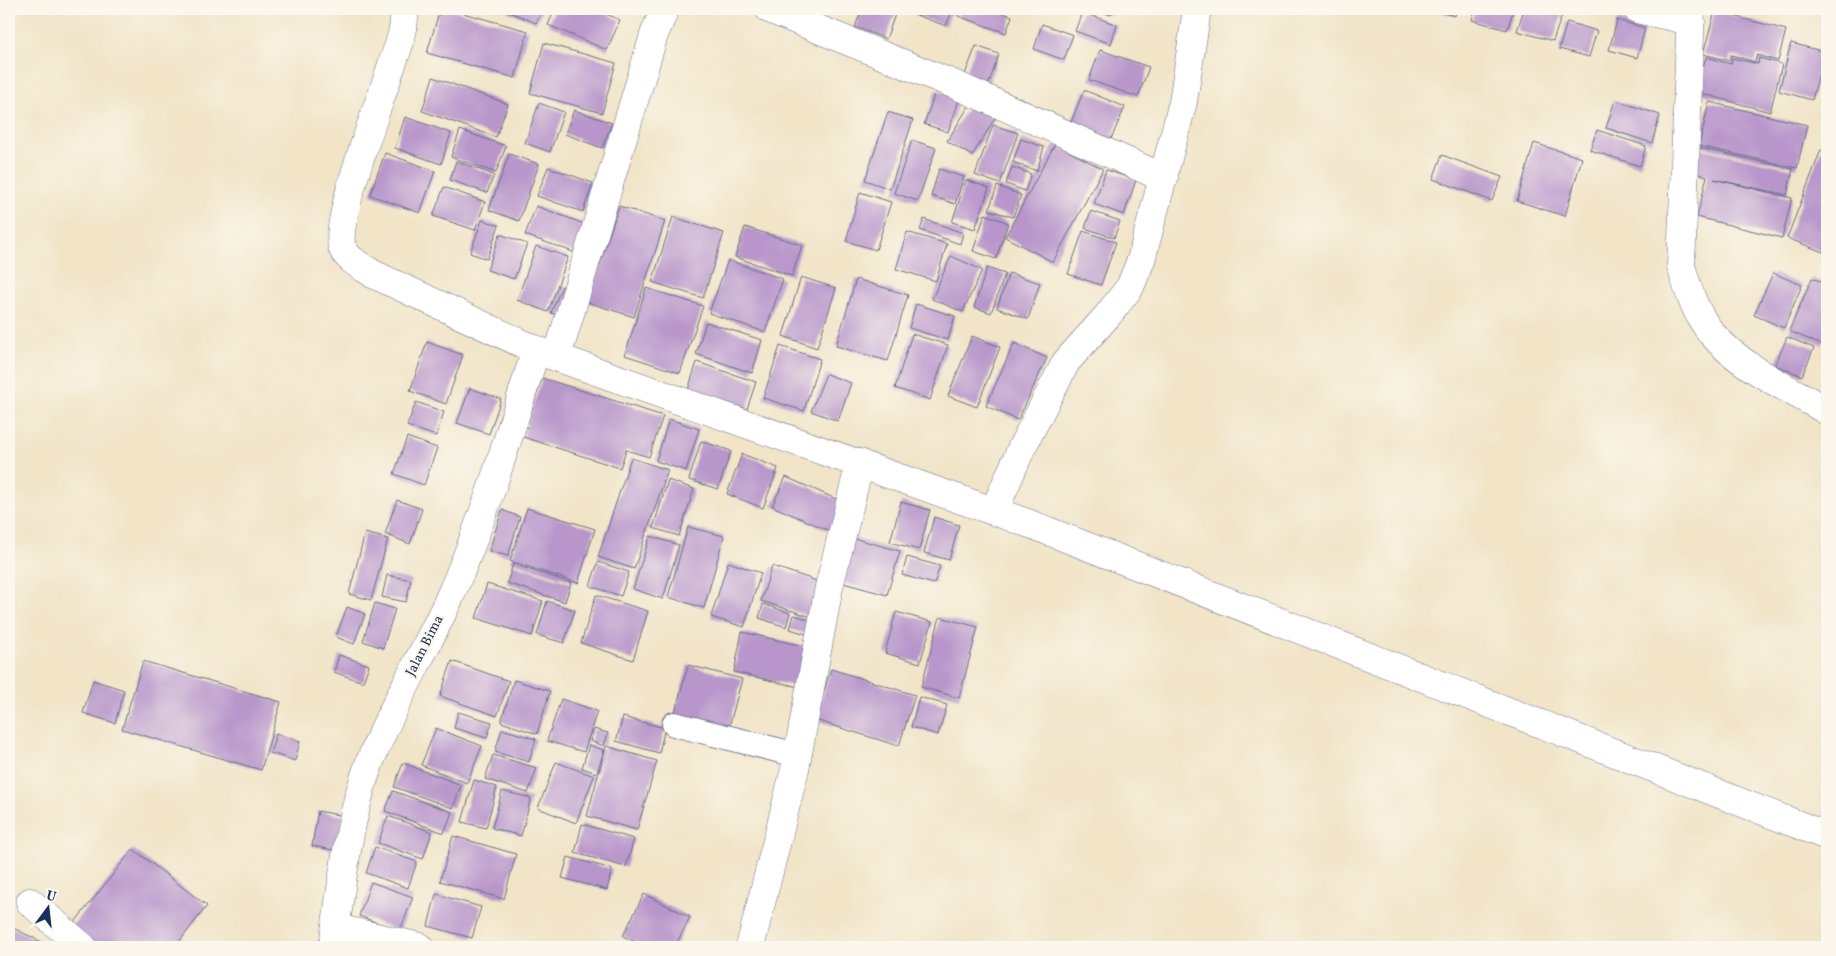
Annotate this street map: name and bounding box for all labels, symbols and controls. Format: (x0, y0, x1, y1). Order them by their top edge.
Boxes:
street label: Jalan Bima (402, 612, 448, 680)
north arrow (22, 884, 72, 934)
text: U (44, 886, 58, 907)

